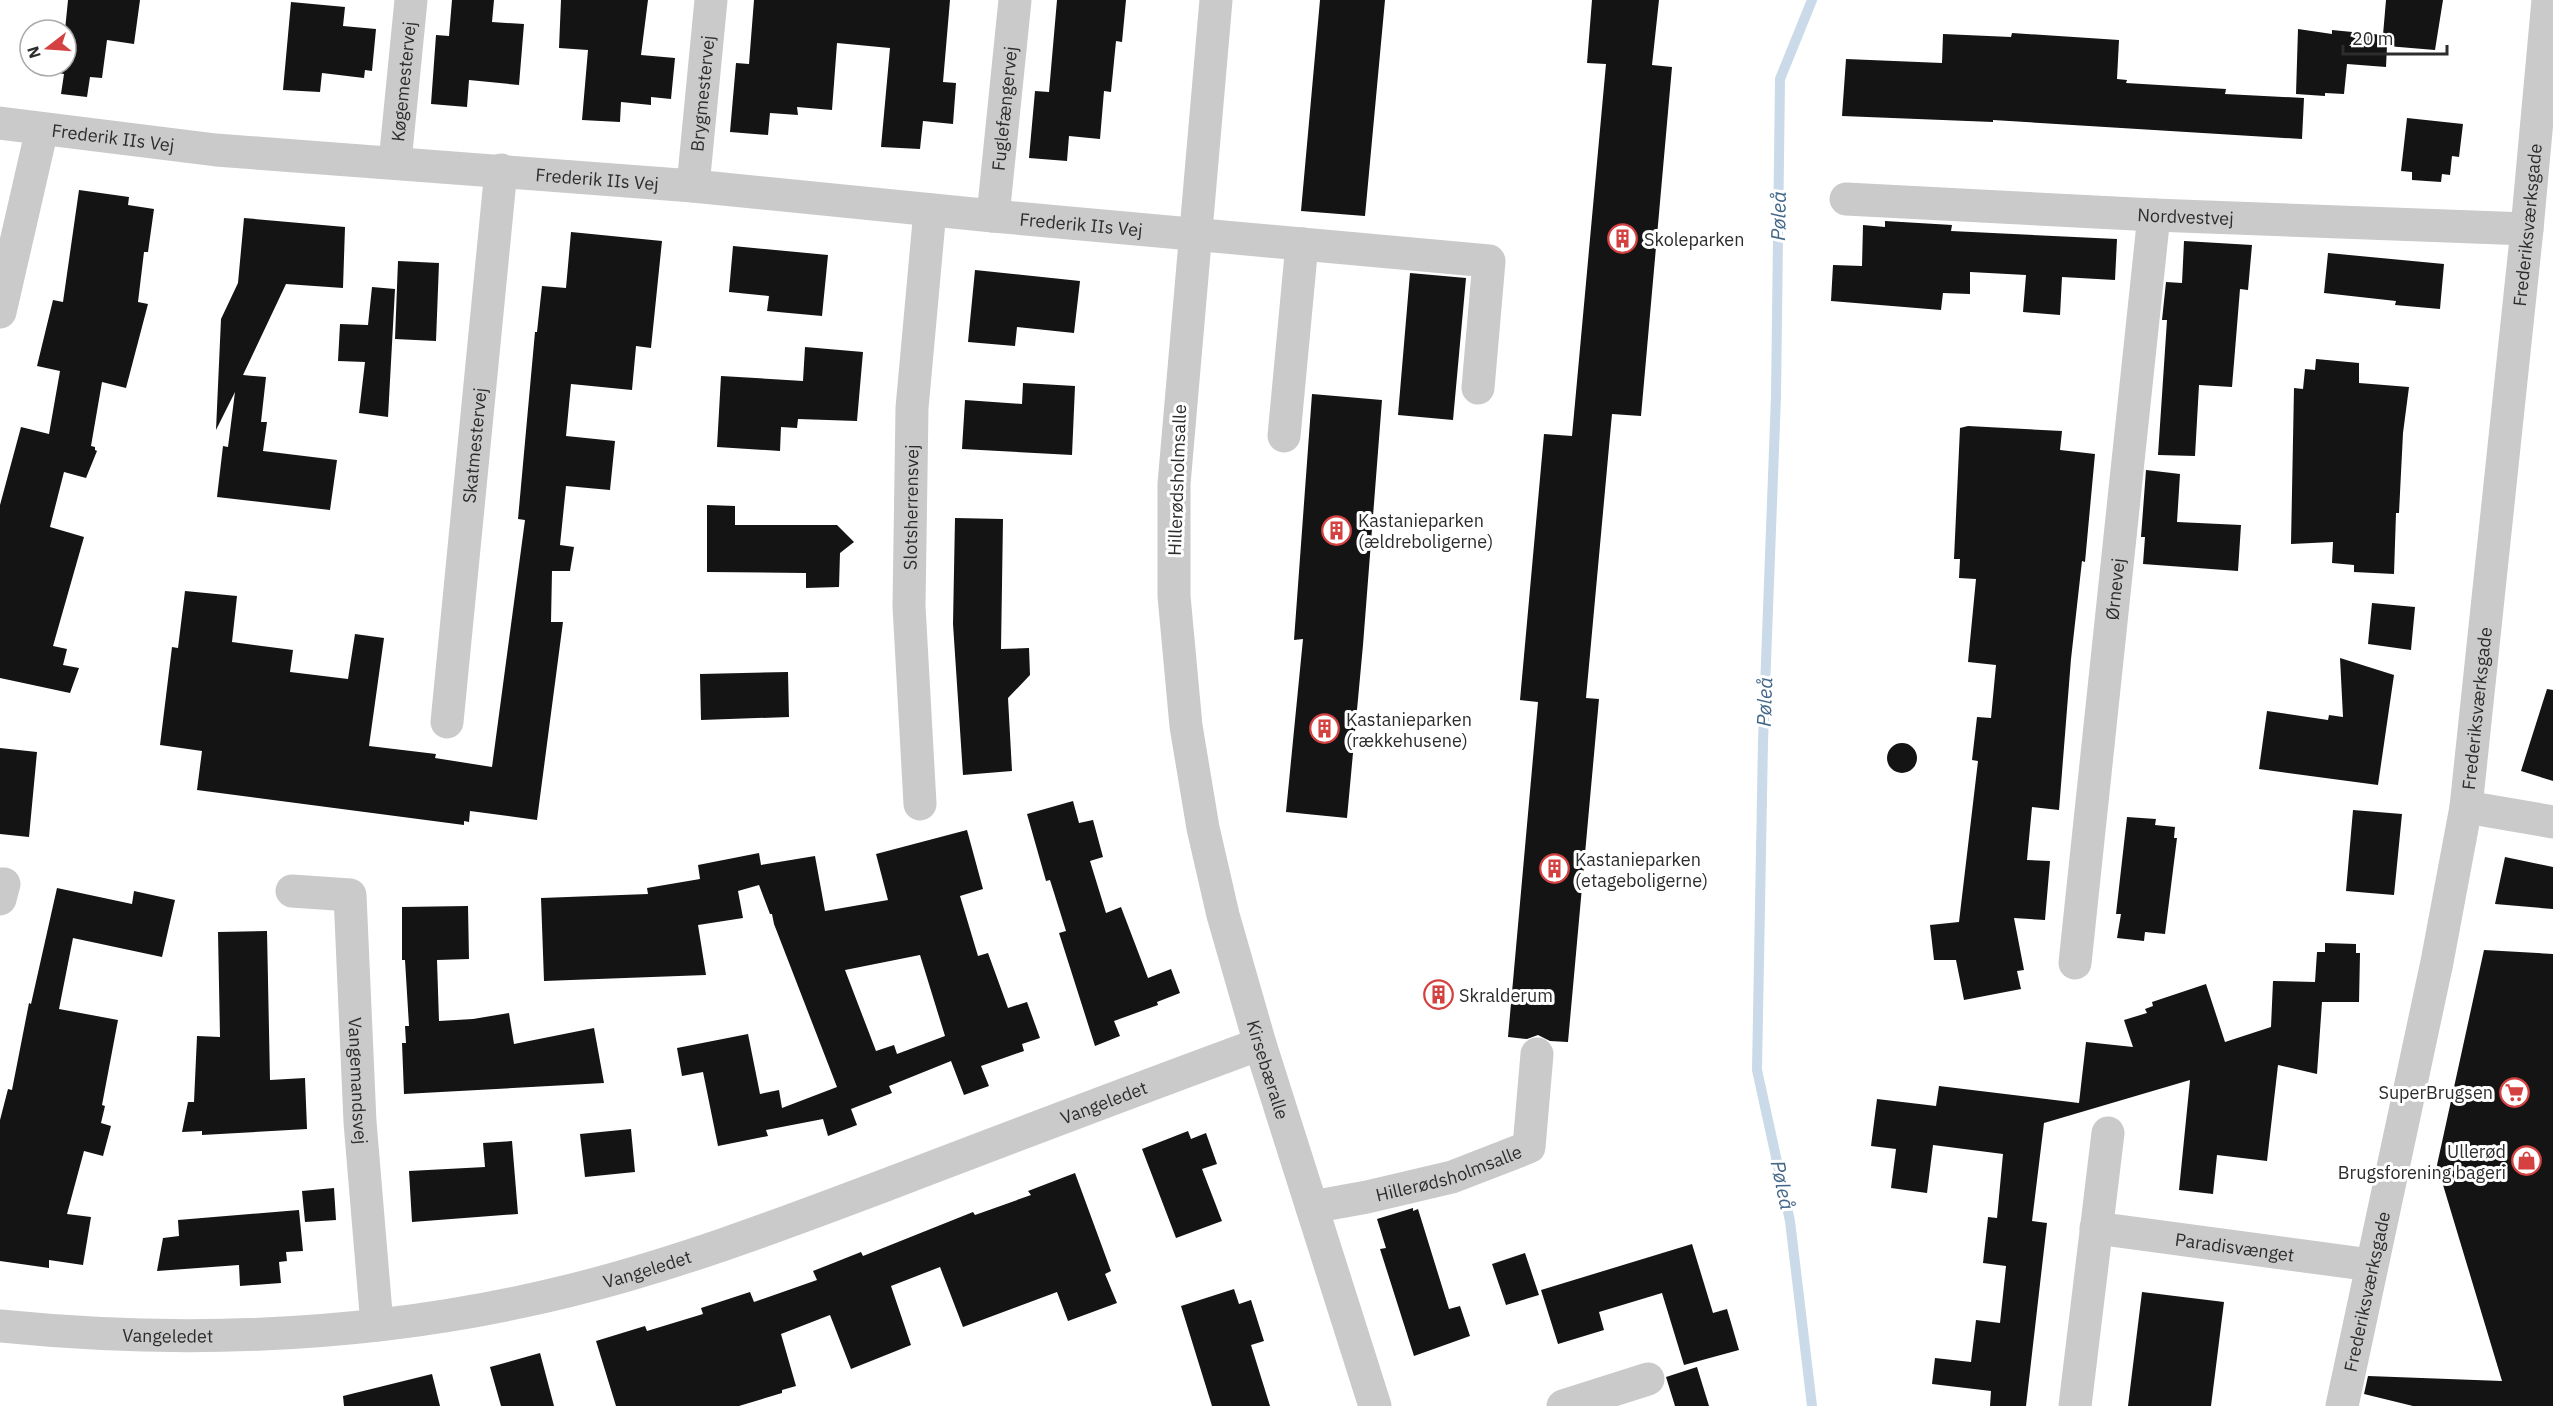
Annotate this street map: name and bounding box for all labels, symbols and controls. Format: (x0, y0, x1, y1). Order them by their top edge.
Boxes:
north arrow (18, 18, 78, 78)
scale bar (2343, 18, 2446, 56)
street label: Køgemestervej (386, 20, 420, 143)
text: 20 m (2352, 27, 2394, 50)
street label: Brygmestervej (685, 34, 719, 153)
text: N (22, 44, 45, 61)
street label: Fuglefængervej (986, 45, 1022, 172)
street label: Frederik IIs Vej (50, 118, 176, 156)
street label: Frederiksværksgade (2507, 142, 2546, 308)
street label: Frederik IIs Vej (535, 163, 660, 195)
water label: Pøleå (1764, 191, 1792, 241)
street label: Nordvestvej (2137, 203, 2234, 229)
street label: Frederik IIs Vej (1019, 207, 1144, 241)
building icon: Skoleparken (1607, 223, 1639, 255)
place label: Skoleparken (1644, 228, 1744, 251)
street label: Skatmestervej (457, 386, 491, 504)
street label: Hillerødsholmsalle (1163, 404, 1191, 556)
street label: Slotsherrensvej (898, 444, 923, 570)
place label: Kastanieparken (ældreboligerne) (1358, 509, 1493, 553)
building icon: Kastanieparken (ældreboligerne) (1321, 514, 1353, 546)
street label: Ørnevej (2100, 557, 2129, 621)
street label: Frederiksværksgade (2456, 626, 2496, 791)
water label: Pøleå (1750, 677, 1778, 727)
place label: Kastanieparken (rækkehusene) (1346, 708, 1472, 752)
building icon: Kastanieparken (rækkehusene) (1309, 713, 1341, 745)
place label: Kastanieparken (etageboligerne) (1575, 848, 1708, 892)
building icon: Kastanieparken (etageboligerne) (1538, 853, 1570, 885)
building icon: Skralderum (1422, 979, 1454, 1011)
place label: Skralderum (1459, 984, 1553, 1007)
street label: Vangemandsvej (344, 1017, 373, 1145)
street label: Kirsebæralle (1242, 1017, 1295, 1122)
street label: Vangeledet (1057, 1075, 1150, 1129)
supermarket icon: SuperBrugsen (2498, 1076, 2530, 1108)
place label: SuperBrugsen (2378, 1081, 2493, 1104)
street label: Hillerødsholmsalle (1373, 1139, 1525, 1206)
place label: Ullerød Brugsforening bageri (2338, 1140, 2506, 1184)
shop icon: Ullerød Brugsforening bageri (2511, 1145, 2543, 1177)
water label: Pøleå (1765, 1158, 1801, 1212)
street label: Frederiksværksgade (2338, 1209, 2395, 1374)
street label: Paradisvænget (2174, 1227, 2296, 1266)
street label: Vangeledet (600, 1245, 694, 1293)
street label: Vangeledet (122, 1323, 213, 1347)

